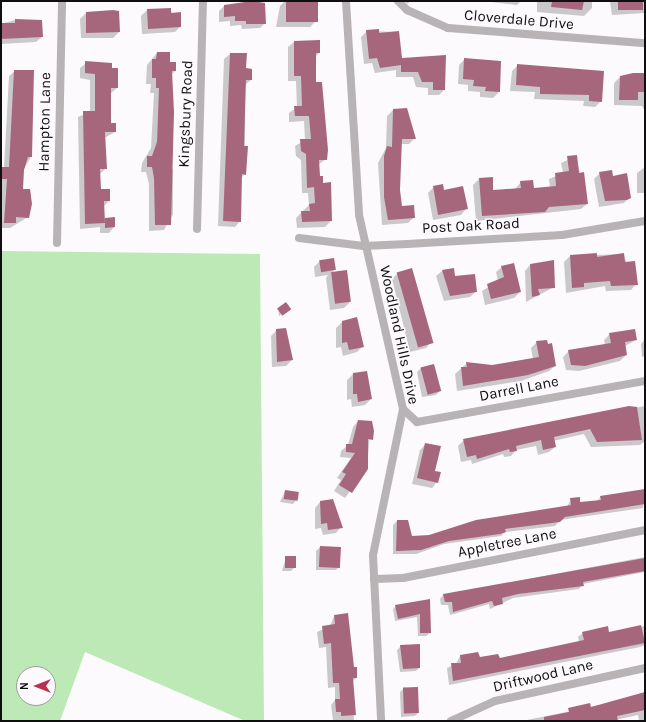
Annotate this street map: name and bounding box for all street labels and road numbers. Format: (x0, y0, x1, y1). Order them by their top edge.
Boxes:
street label: Cloverdale Drive (463, 6, 575, 34)
street label: Kingsbury Road (175, 60, 197, 168)
street label: Hampton Lane (35, 72, 55, 172)
street label: Post Oak Road (422, 214, 520, 238)
street label: Woodland Hills Drive (375, 264, 423, 406)
street label: Darrell Lane (478, 372, 560, 406)
street label: Appletree Lane (456, 525, 558, 561)
street label: Driftwood Lane (491, 656, 595, 696)

